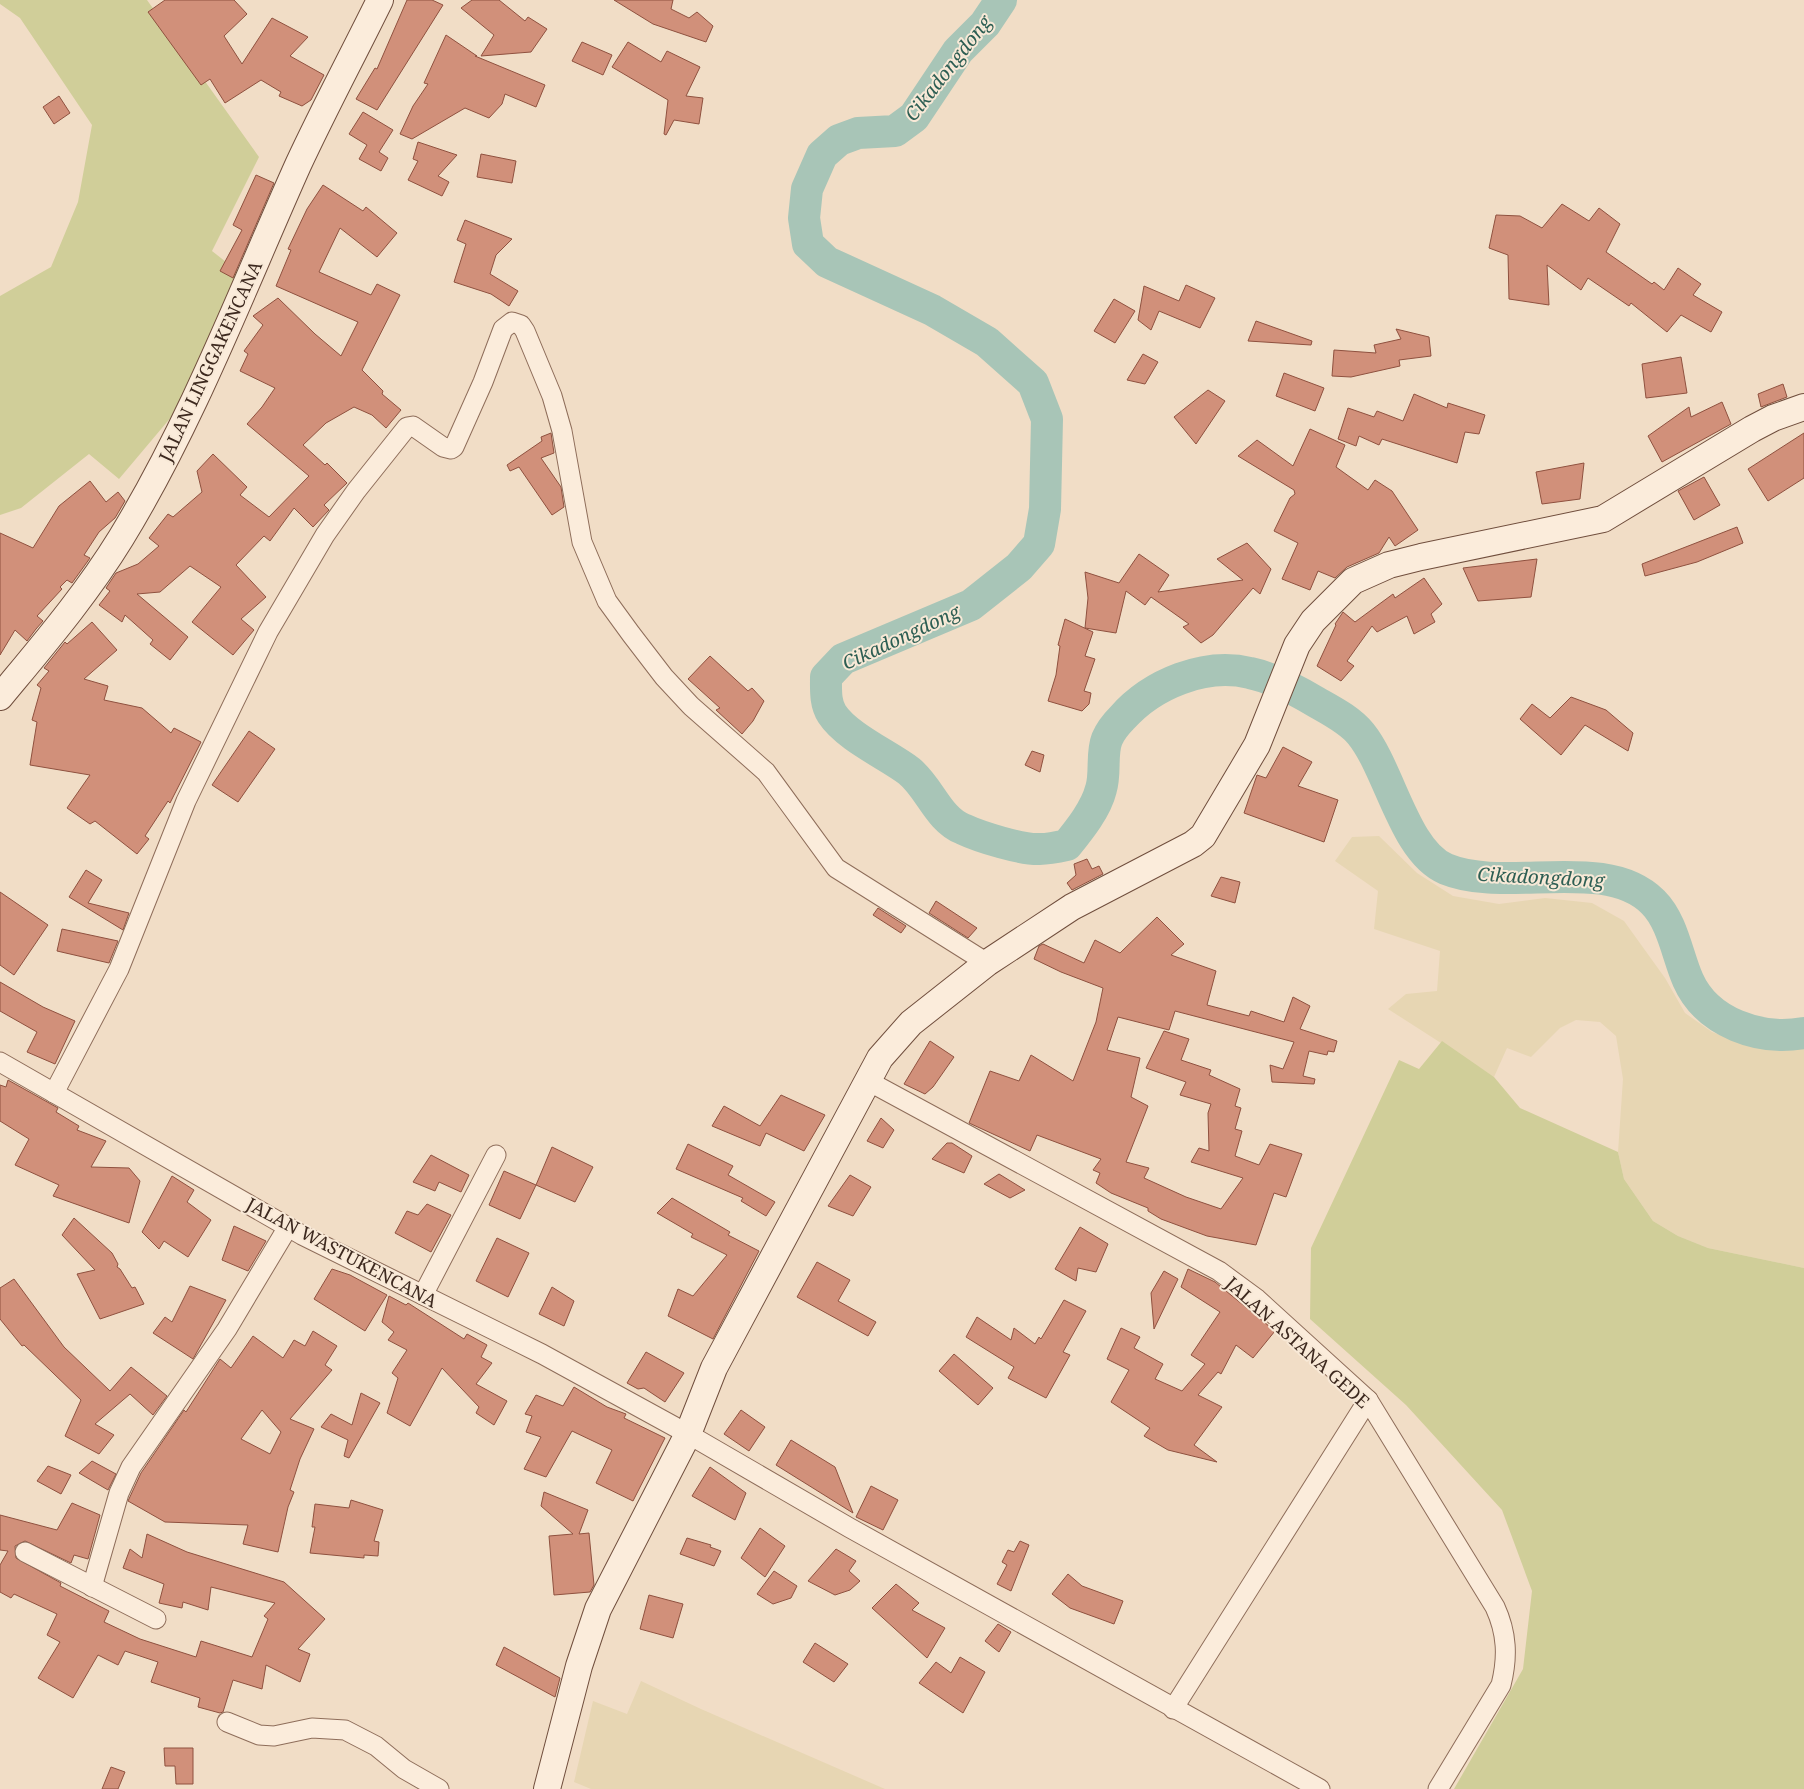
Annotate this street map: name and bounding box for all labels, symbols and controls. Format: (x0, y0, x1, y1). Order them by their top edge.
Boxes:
water label: Cikadongdong (899, 9, 998, 126)
street label: JALAN LINGGAKENCANA (152, 256, 267, 466)
water label: Cikadongdong (838, 598, 965, 676)
water label: Cikadongdong (1477, 861, 1607, 893)
street label: JALAN WASTUKENCANA (242, 1191, 442, 1313)
street label: JALAN ASTANA GEDE (1220, 1270, 1375, 1413)

